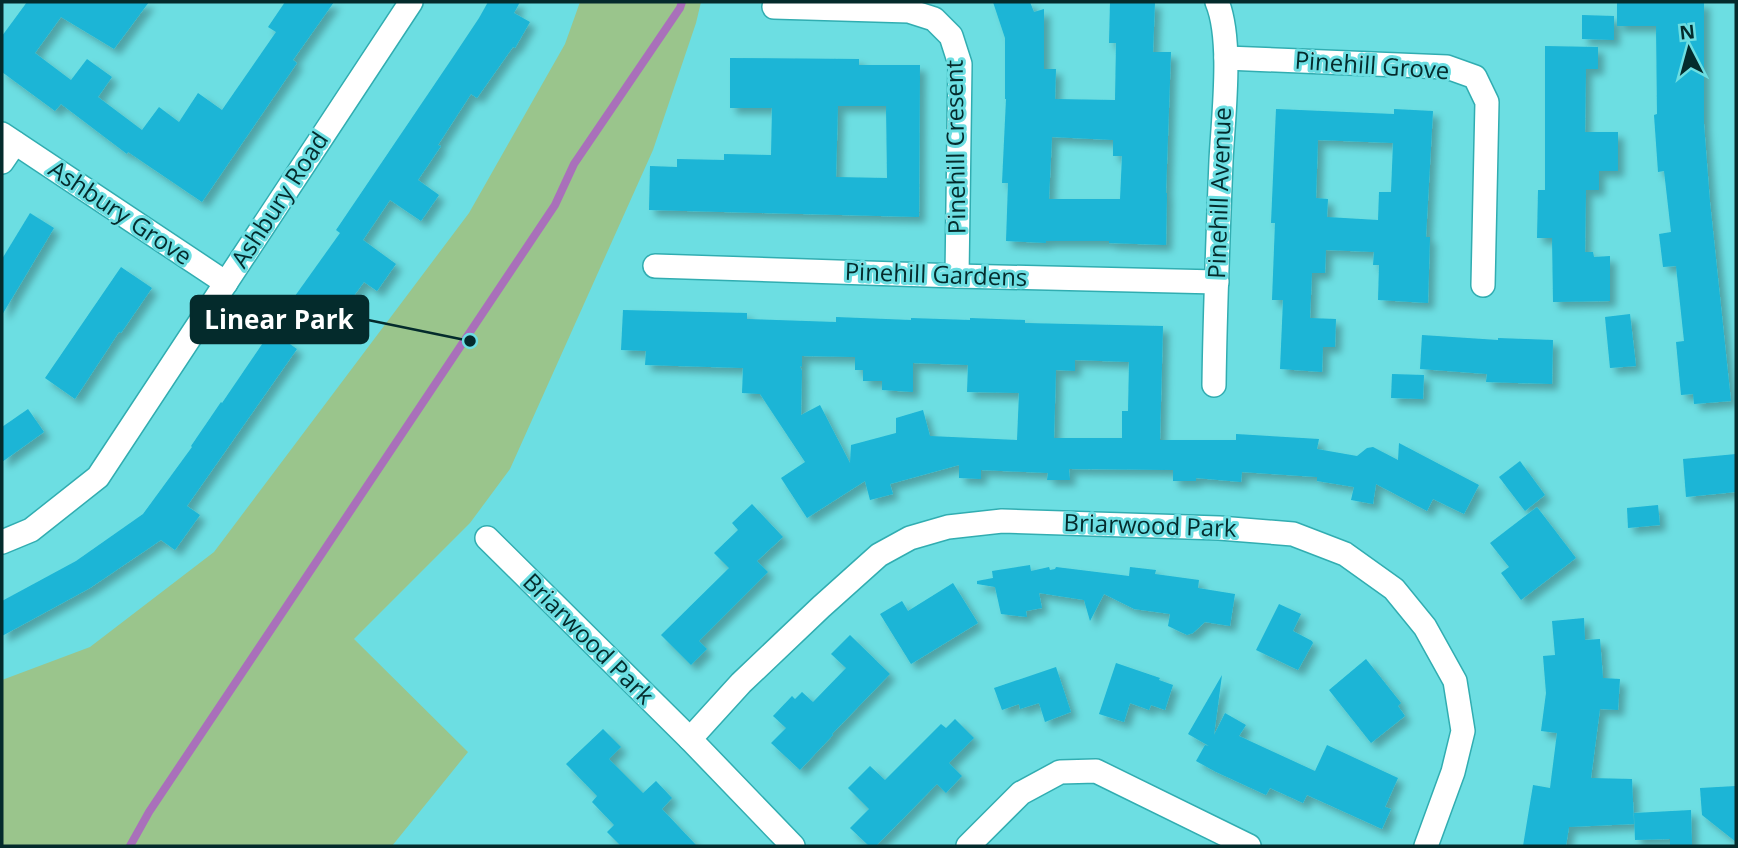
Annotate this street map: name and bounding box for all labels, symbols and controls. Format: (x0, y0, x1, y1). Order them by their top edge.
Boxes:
north arrow (1654, 14, 1724, 84)
text: N (1678, 18, 1696, 46)
street label: Pinehill Grove (1294, 43, 1451, 86)
street label: Pinehill Cresent (936, 60, 973, 235)
street label: Pinehill Avenue (1199, 107, 1238, 279)
street label: Ashbury Road (222, 125, 335, 274)
street label: Ashbury Grove (43, 152, 199, 272)
street label: Pinehill Gardens (844, 254, 1028, 293)
callout: Linear Park (191, 296, 368, 343)
text: Linear Park (204, 301, 355, 337)
street label: Briarwood Park (1063, 505, 1238, 544)
street label: Briarwood Park (516, 565, 662, 711)

